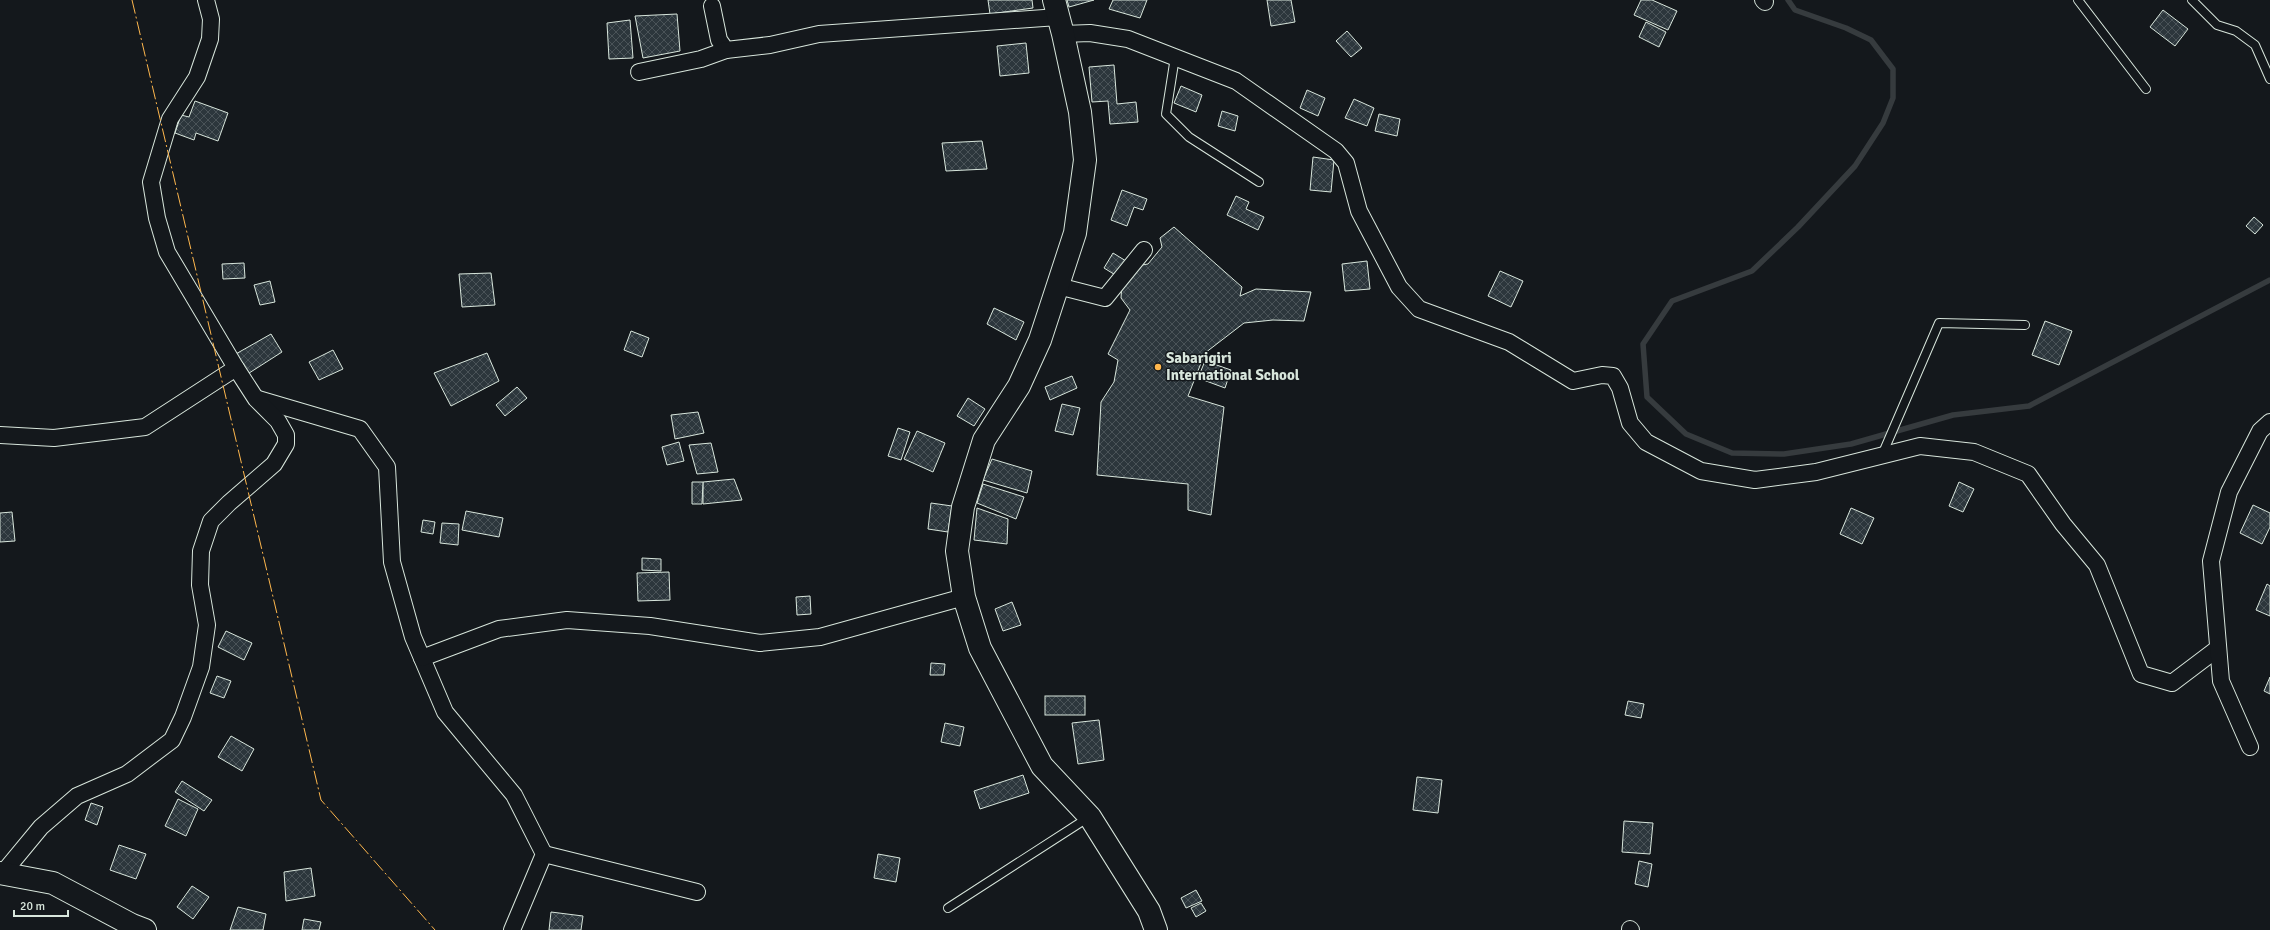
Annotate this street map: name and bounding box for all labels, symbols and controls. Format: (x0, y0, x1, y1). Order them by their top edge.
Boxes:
place label: Sabarigiri International School (1166, 349, 1300, 384)
marker: Sabarigiri International School (1153, 362, 1163, 372)
scale bar (14, 892, 68, 918)
text: 20 m (20, 899, 45, 914)

